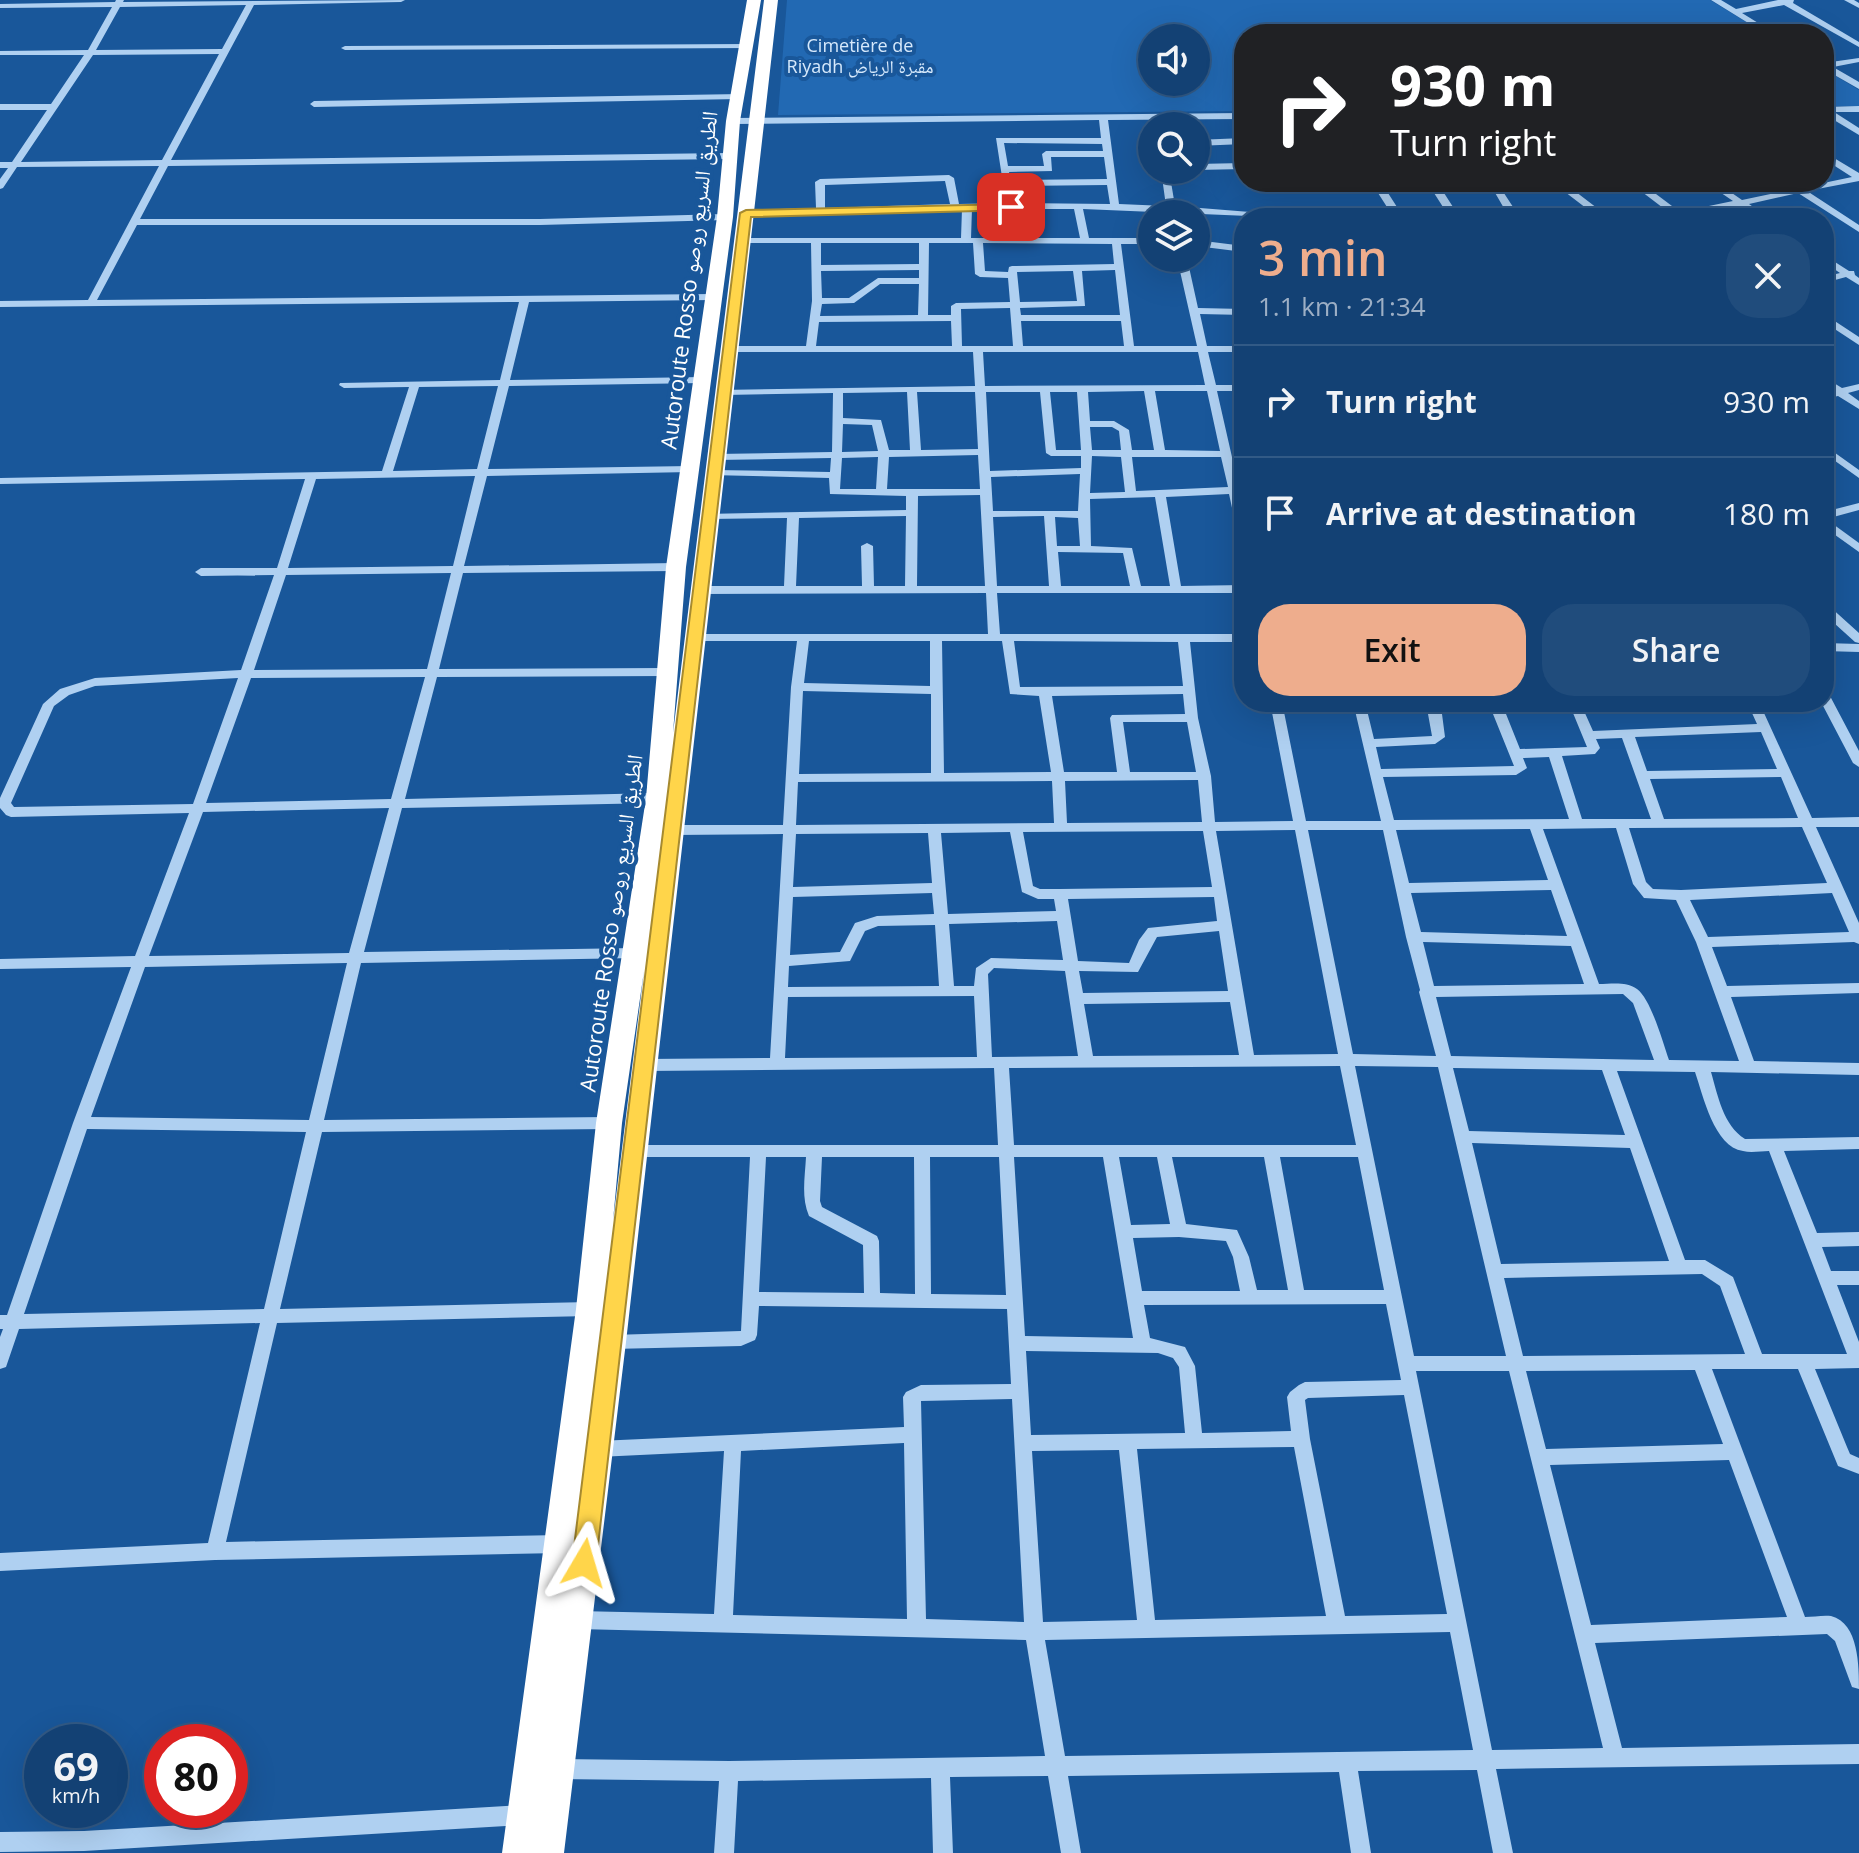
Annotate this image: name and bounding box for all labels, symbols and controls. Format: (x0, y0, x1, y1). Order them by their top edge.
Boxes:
map controls (1138, 24, 1210, 272)
button: sound (1138, 24, 1210, 96)
park label: Cimetière de Riyadh مقبرة الرياض (787, 33, 933, 78)
text: 930 m (1390, 46, 1556, 122)
icon: right (1258, 56, 1362, 160)
street label: Autoroute Rosso الطريق السريع روصو (652, 109, 724, 451)
button: search (1138, 112, 1210, 184)
text: Turn right (1390, 118, 1556, 167)
pin (977, 173, 1045, 241)
icon: arrive (989, 185, 1033, 229)
button: layers (1138, 200, 1210, 272)
text: 3 min (1258, 225, 1388, 290)
button: close (1726, 234, 1810, 318)
text: 1.1 km · 21:34 (1258, 288, 1426, 324)
icon: right (1258, 379, 1302, 423)
text: Turn right (1326, 381, 1477, 422)
text: 930 m (1723, 381, 1810, 422)
icon: arrive (1258, 491, 1302, 535)
text: Arrive at destination (1326, 493, 1637, 534)
text: 180 m (1723, 493, 1810, 534)
button: Exit (1258, 604, 1526, 696)
button: Share (1542, 604, 1810, 696)
street label: Autoroute Rosso الطريق السريع روصو (571, 752, 649, 1093)
position arrow (542, 1521, 626, 1605)
speed limit sign: 80 (144, 1724, 248, 1828)
text: 69 (53, 1738, 99, 1793)
text: km/h (52, 1782, 100, 1809)

